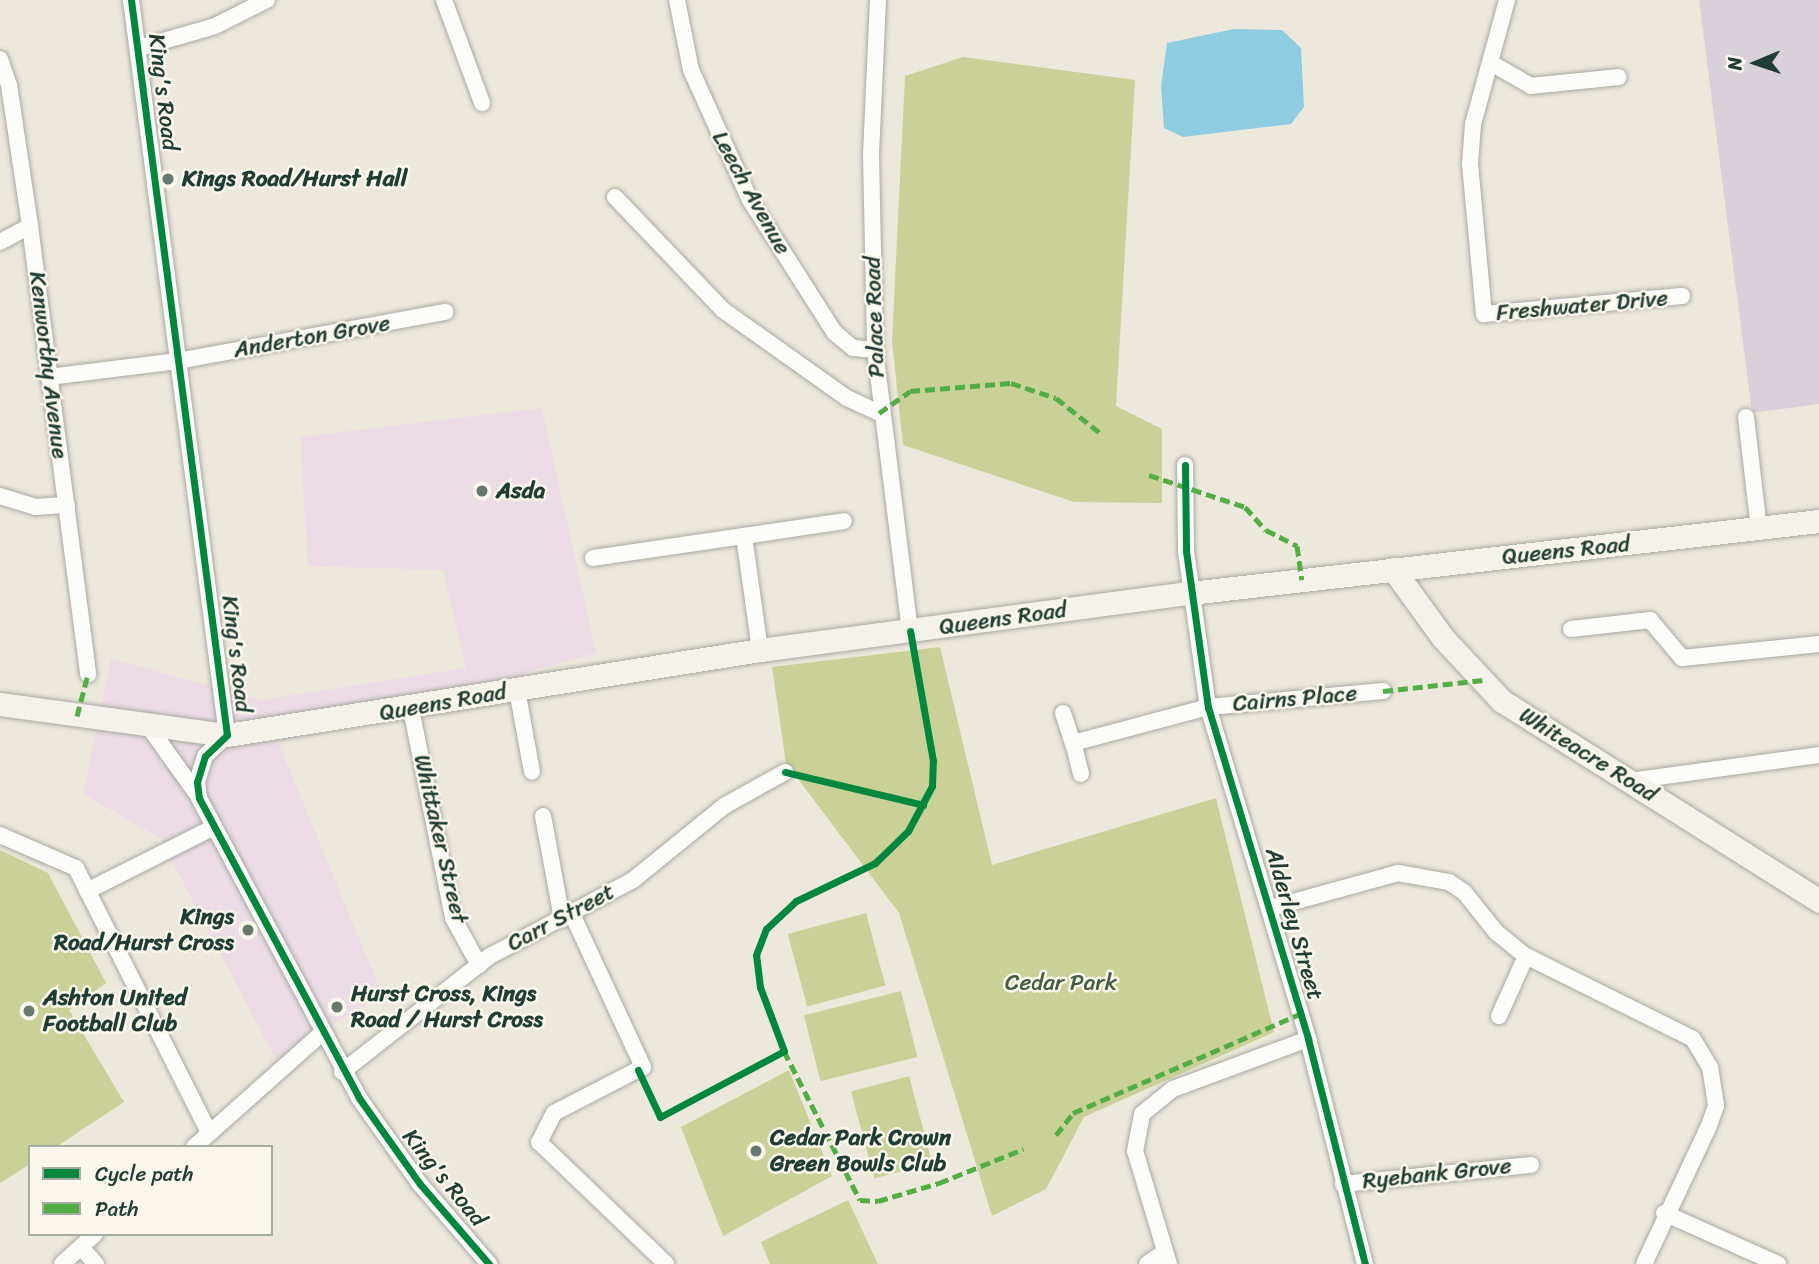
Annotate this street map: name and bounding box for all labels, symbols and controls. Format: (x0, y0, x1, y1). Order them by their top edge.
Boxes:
north arrow (1721, 28, 1791, 98)
street label: King's Road (142, 32, 184, 152)
text: N (1718, 57, 1751, 71)
street label: Leech Avenue (706, 126, 796, 260)
place label: Kings Road/Hurst Hall (182, 165, 407, 193)
marker: Kings Road/Hurst Hall (160, 171, 176, 187)
street label: Palace Road (859, 256, 891, 378)
street label: Kenworthy Avenue (23, 270, 73, 460)
street label: Freshwater Drive (1495, 285, 1669, 327)
street label: Anderton Grove (231, 310, 393, 364)
place label: Asda (496, 477, 545, 505)
marker: Asda (474, 483, 490, 499)
street label: Queens Road (1501, 531, 1631, 571)
street label: King's Road (215, 594, 257, 714)
street label: Queens Road (937, 596, 1069, 642)
street label: Queens Road (377, 678, 509, 728)
street label: Cairns Place (1232, 680, 1358, 718)
street label: Whiteacre Road (1514, 702, 1662, 808)
street label: Whittaker Street (407, 752, 473, 926)
street label: Alderley Street (1259, 844, 1329, 1004)
street label: Carr Street (503, 878, 619, 958)
place label: Kings Road/Hurst Cross (54, 903, 234, 957)
marker: Kings Road/Hurst Cross (240, 922, 256, 938)
park label: Cedar Park (1005, 969, 1117, 997)
place label: Hurst Cross, Kings Road / Hurst Cross (351, 980, 543, 1034)
place label: Ashton United Football Club (43, 984, 188, 1038)
marker: Hurst Cross, Kings Road / Hurst Cross (329, 999, 345, 1015)
marker: Ashton United Football Club (21, 1003, 37, 1019)
street label: King's Road (396, 1124, 492, 1232)
place label: Cedar Park Crown Green Bowls Club (770, 1124, 952, 1178)
marker: Cedar Park Crown Green Bowls Club (748, 1143, 764, 1159)
legend (28, 1145, 273, 1236)
street label: Ryebank Grove (1361, 1152, 1513, 1196)
text: Cycle path (95, 1155, 194, 1193)
text: Path (95, 1190, 138, 1228)

